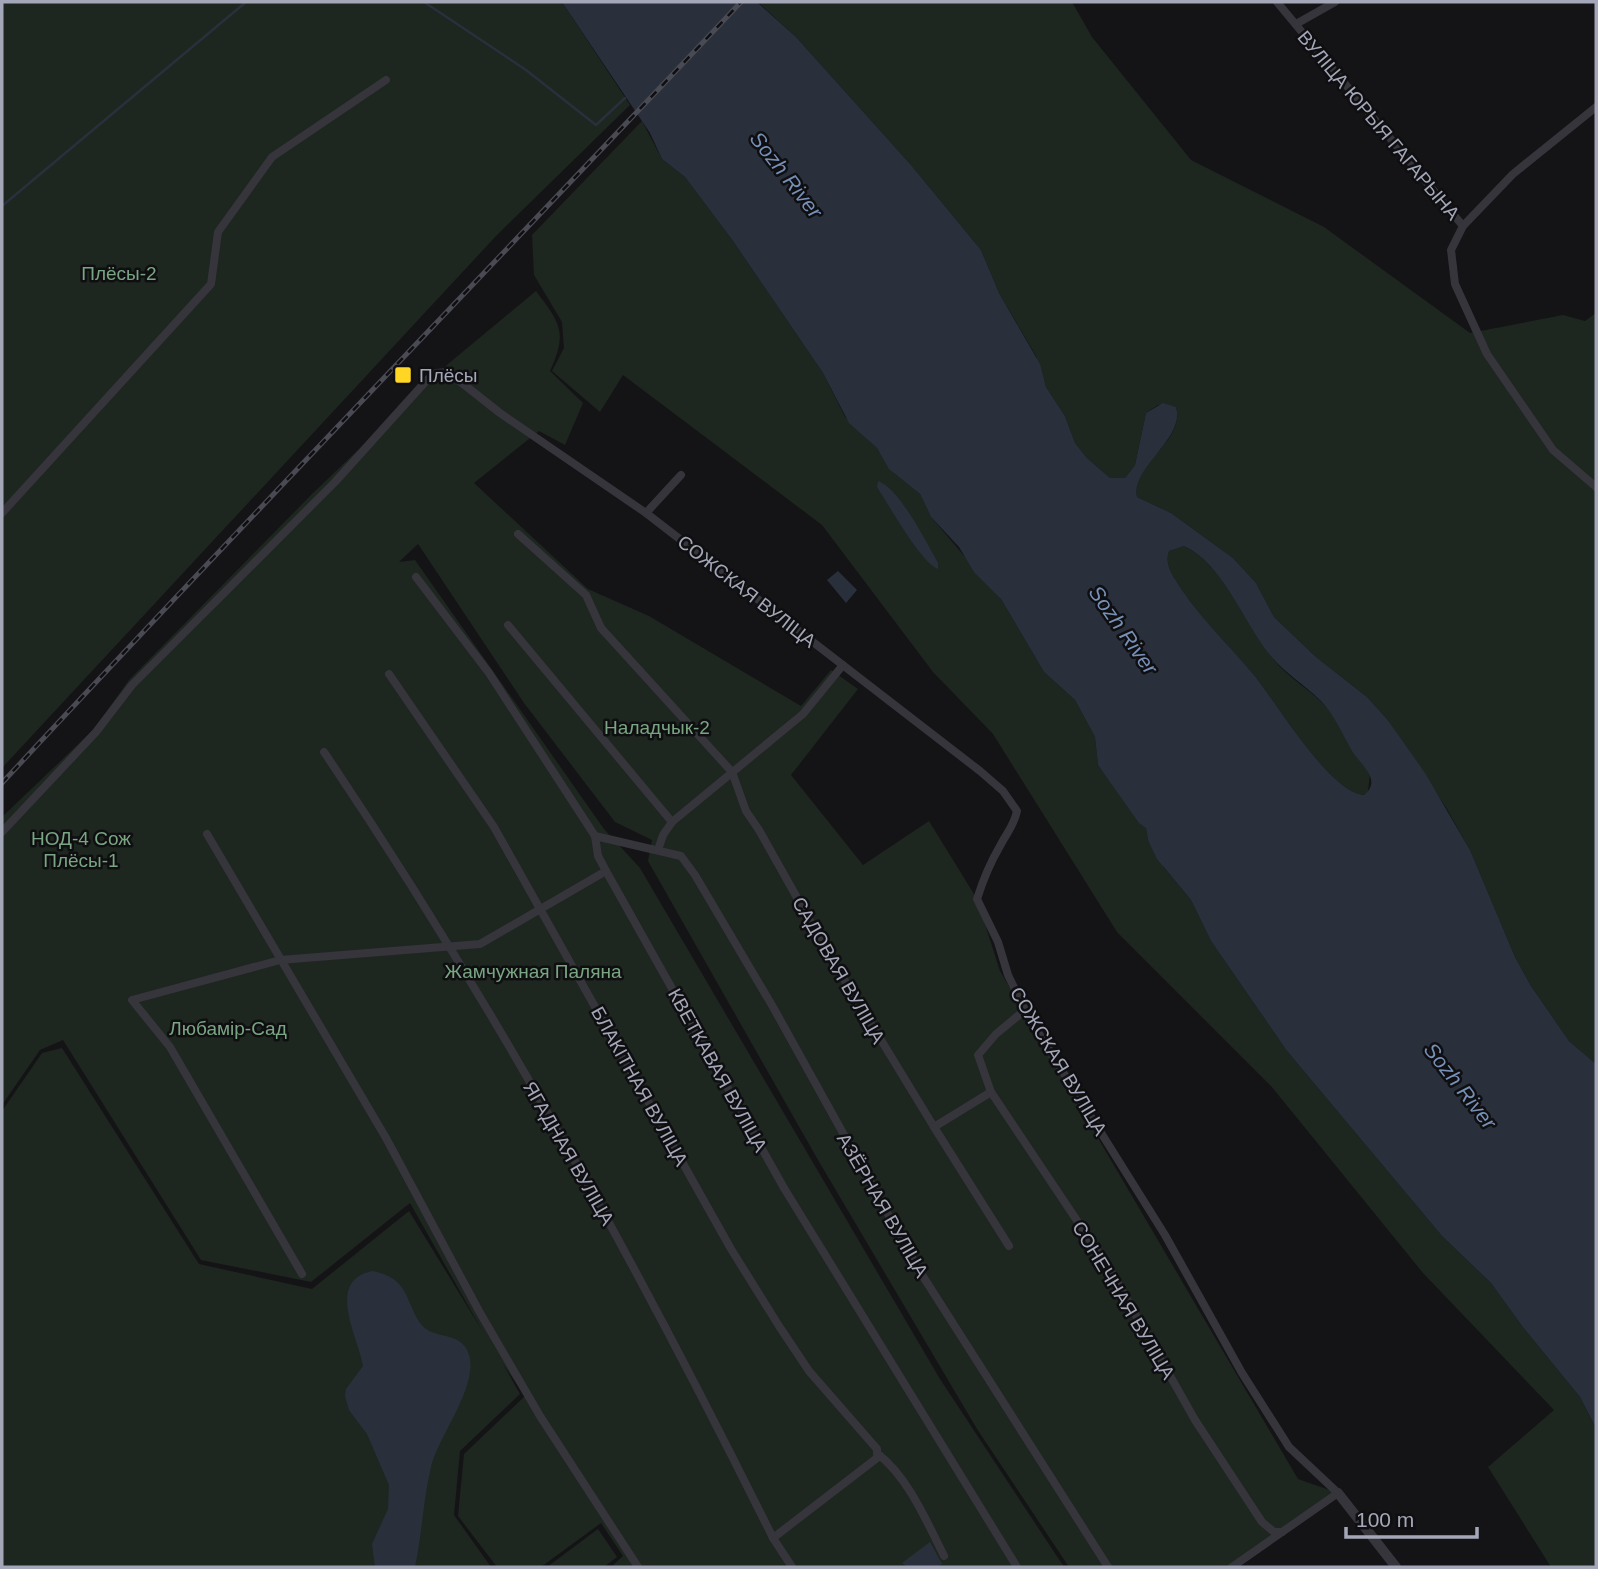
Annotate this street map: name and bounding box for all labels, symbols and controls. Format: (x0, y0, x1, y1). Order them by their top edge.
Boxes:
street label: ВУЛІЦА ЮРЫЯ ГАГАРЫНА (1293, 27, 1464, 224)
water label: Sozh River (746, 127, 828, 223)
park label: Плёсы-2 (81, 263, 157, 284)
marker: Плёсы (393, 365, 413, 385)
place label: Плёсы (419, 365, 477, 386)
street label: СОЖСКАЯ ВУЛІЦА (673, 531, 820, 652)
water label: Sozh River (1085, 581, 1163, 679)
park label: Наладчык-2 (604, 717, 710, 738)
park label: НОД-4 Сож Плёсы-1 (31, 828, 131, 871)
street label: САДОВАЯ ВУЛІЦА (788, 893, 889, 1048)
park label: Жамчужная Паляна (445, 961, 622, 982)
street label: СОЖСКАЯ ВУЛІЦА (1006, 983, 1111, 1140)
street label: КВЕТКАВАЯ ВУЛІЦА (664, 985, 771, 1156)
street label: БЛАКІТНАЯ ВУЛІЦА (587, 1003, 692, 1170)
park label: Любамір-Сад (169, 1018, 287, 1039)
water label: Sozh River (1420, 1038, 1502, 1134)
street label: ЯГАДНАЯ ВУЛІЦА (519, 1078, 618, 1229)
street label: АЗЁРНАЯ ВУЛІЦА (833, 1130, 932, 1281)
street label: СОНЕЧНАЯ ВУЛІЦА (1068, 1217, 1179, 1383)
scale bar (1346, 1496, 1477, 1540)
text: 100 m (1356, 1508, 1414, 1531)

